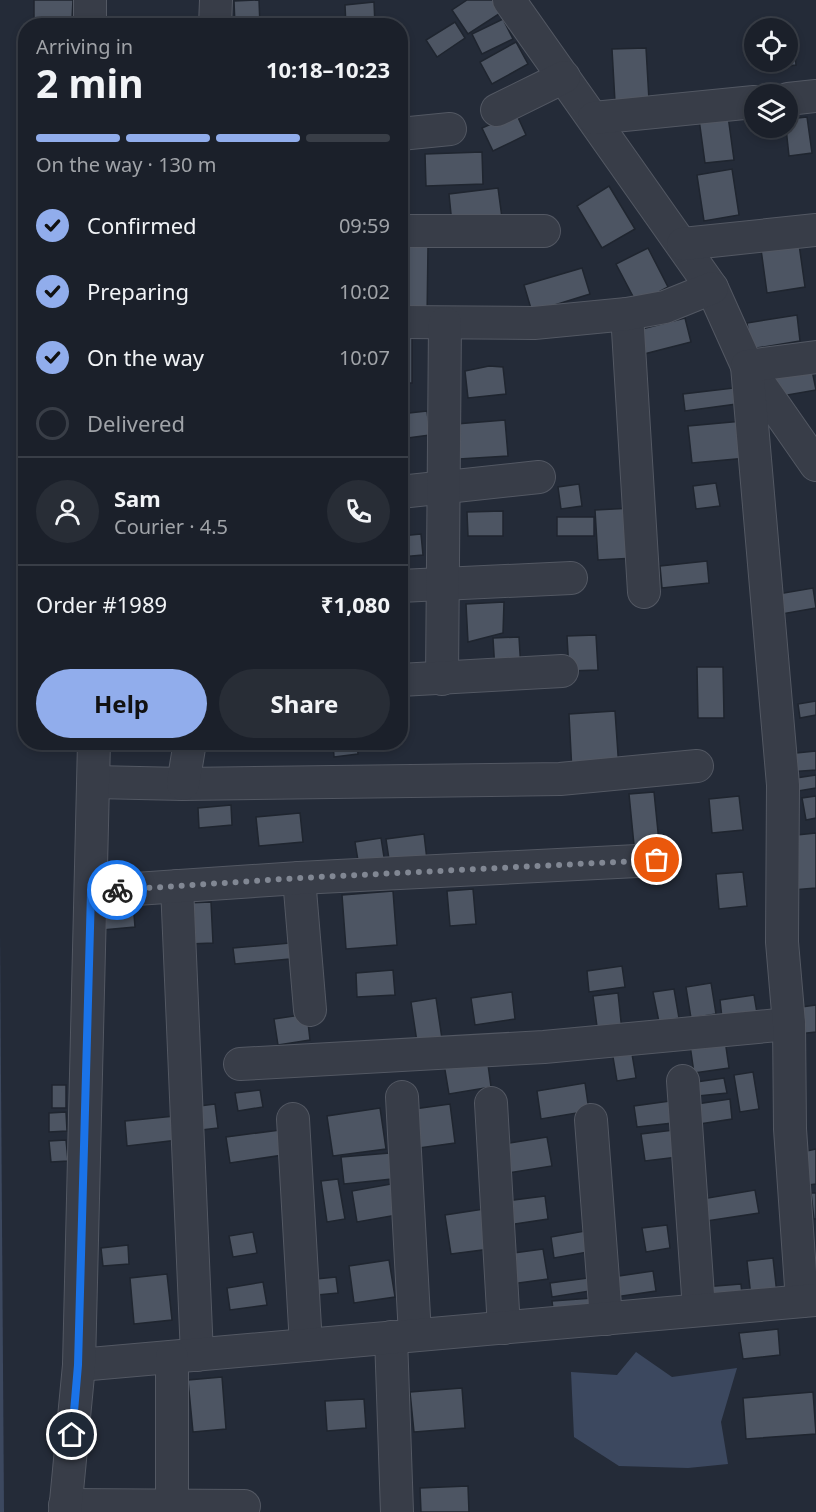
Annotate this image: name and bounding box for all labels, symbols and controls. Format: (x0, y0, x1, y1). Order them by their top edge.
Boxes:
map controls (744, 18, 798, 138)
button: locate (744, 18, 798, 72)
text: Arriving in (36, 33, 133, 60)
text: 10:18–10:23 (266, 54, 390, 84)
text: 2 min (36, 56, 143, 109)
button: layers (744, 84, 798, 138)
text: On the way · 130 m (36, 151, 216, 178)
icon: check (36, 209, 69, 242)
text: Confirmed (87, 210, 197, 240)
text: 09:59 (339, 212, 390, 239)
icon: check (36, 275, 69, 308)
text: Preparing (87, 276, 189, 306)
text: 10:02 (339, 278, 390, 305)
icon: check (36, 341, 69, 374)
text: On the way (87, 342, 204, 372)
text: 10:07 (339, 344, 390, 371)
text: Delivered (87, 408, 185, 438)
button: person (36, 480, 99, 543)
button: phone (327, 480, 390, 543)
text: Sam (114, 483, 161, 513)
text: Courier · 4.5 (114, 513, 228, 540)
text: Order #1989 (36, 589, 167, 619)
text: ₹1,080 (321, 589, 390, 619)
button: Help (36, 669, 207, 738)
button: Share (219, 669, 390, 738)
pin (631, 834, 682, 885)
icon: bag (640, 843, 673, 876)
courier (87, 860, 147, 920)
icon: bike (101, 874, 134, 907)
pin (46, 1409, 97, 1460)
icon: home (55, 1418, 88, 1451)

